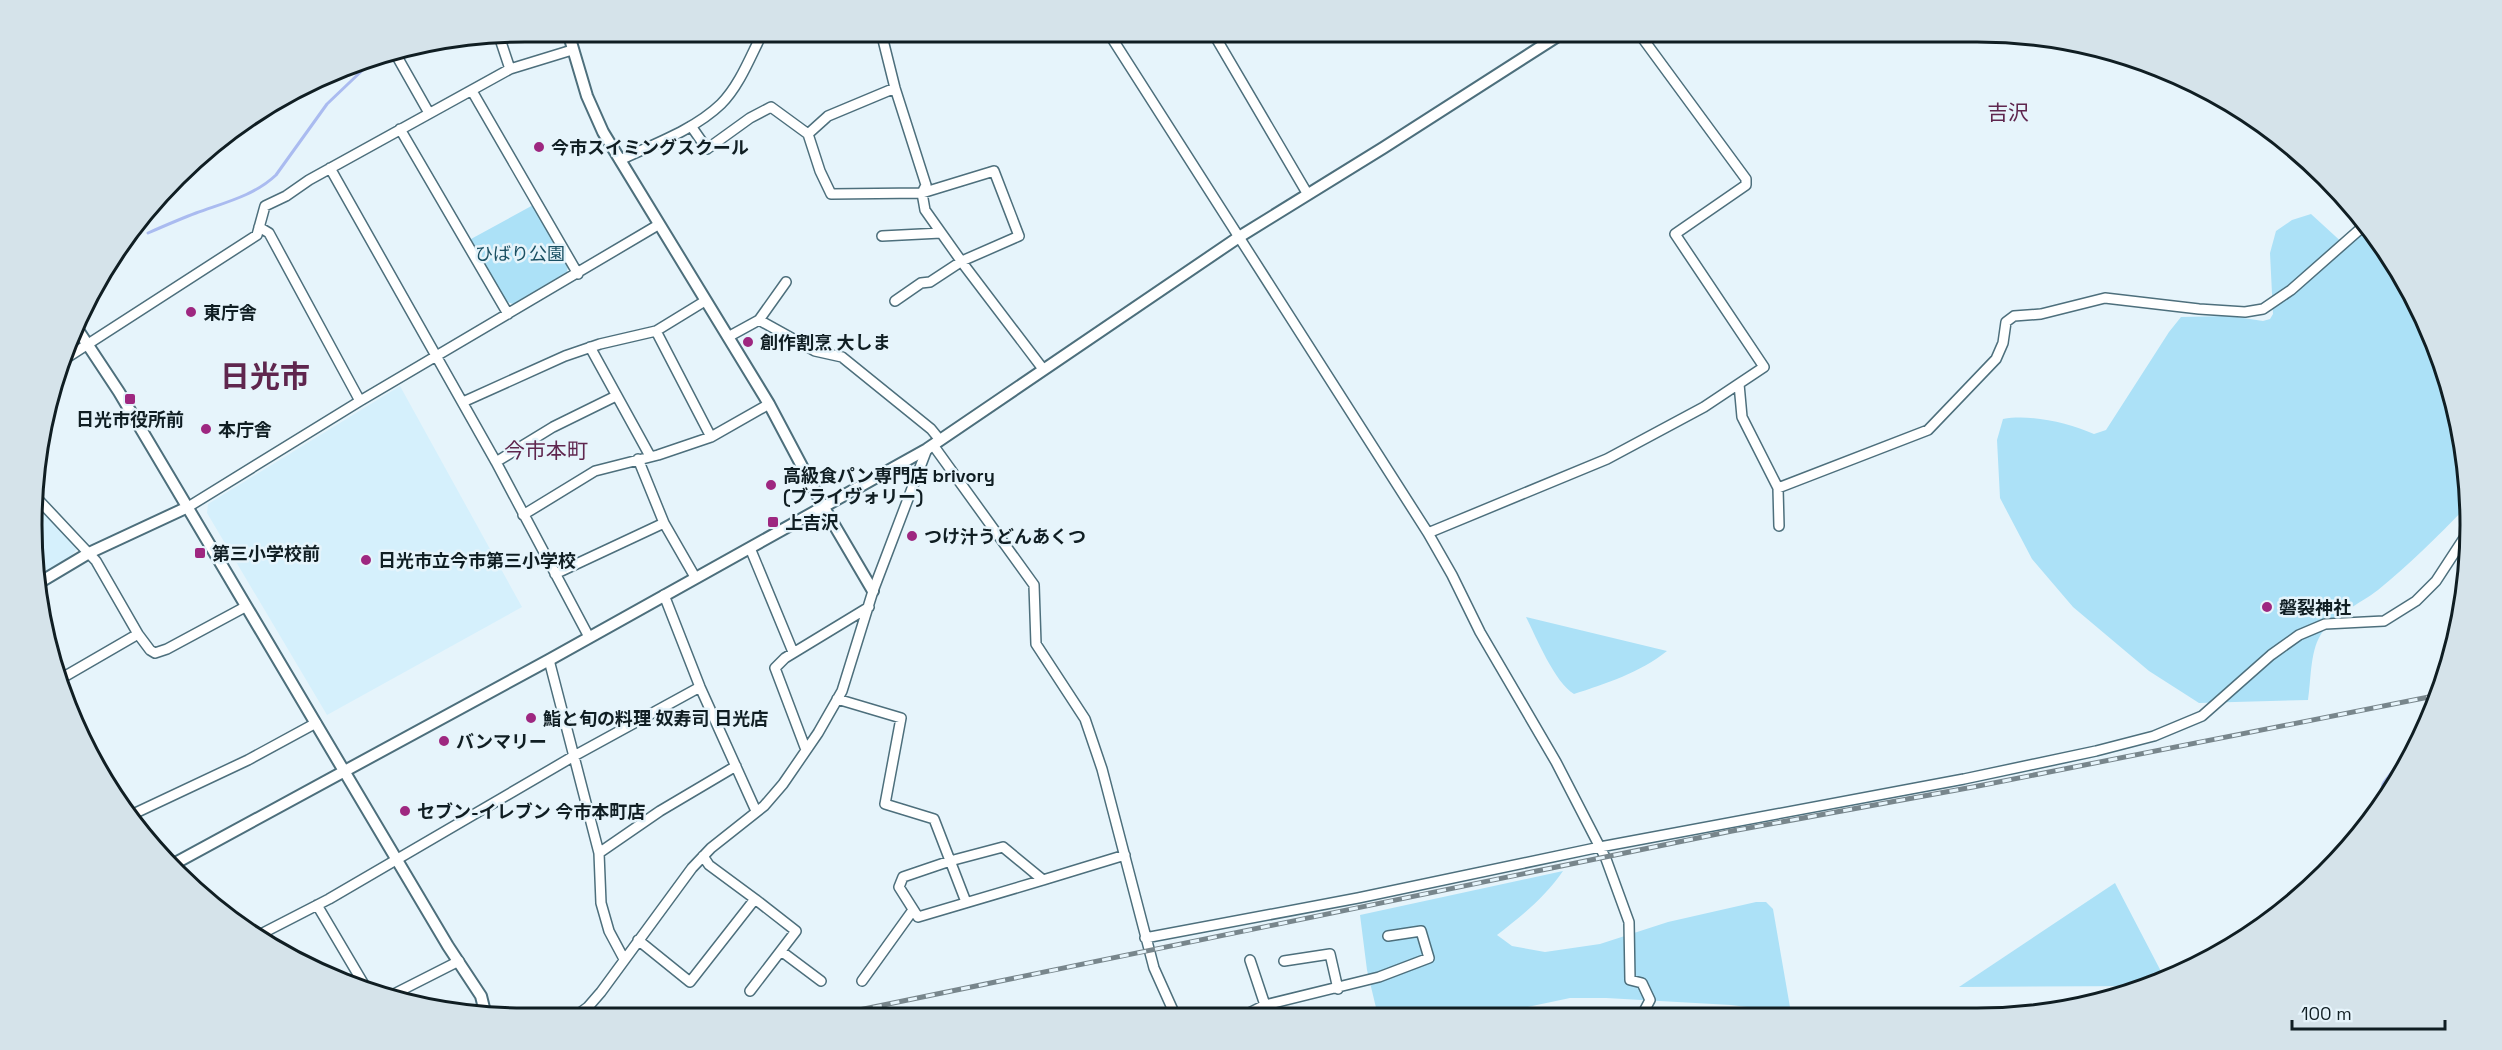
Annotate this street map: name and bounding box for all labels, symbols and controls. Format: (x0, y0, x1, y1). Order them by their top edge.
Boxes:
district label: 吉沢 (1987, 99, 2029, 126)
place label: 今市スイミングスクール (551, 136, 749, 159)
marker: 今市スイミングスクール (532, 140, 546, 154)
park label: ひばり公園 (475, 242, 565, 265)
place label: 東庁舎 (203, 301, 257, 324)
marker: 東庁舎 (184, 305, 198, 319)
place label: 創作割烹 大しま (760, 331, 891, 354)
marker: 創作割烹 大しま (741, 335, 755, 349)
district label: 日光市 (220, 357, 310, 396)
marker: 日光市役所前 (123, 392, 137, 406)
place label: 日光市役所前 (76, 408, 184, 431)
place label: 本庁舎 (218, 418, 272, 441)
marker: 本庁舎 (199, 422, 213, 436)
district label: 今市本町 (504, 437, 588, 464)
place label: 高級食パン専門店 brivory (ブライヴォリー) (783, 464, 995, 508)
marker: 高級食パン専門店 brivory (ブライヴォリー) (764, 478, 778, 492)
place label: 上吉沢 (785, 511, 839, 534)
marker: 上吉沢 (766, 515, 780, 529)
place label: つけ汁うどんあくつ (924, 525, 1086, 548)
marker: つけ汁うどんあくつ (905, 529, 919, 543)
place label: 第三小学校前 (212, 542, 320, 565)
marker: 第三小学校前 (193, 546, 207, 560)
place label: 日光市立今市第三小学校 (378, 549, 576, 572)
marker: 日光市立今市第三小学校 (359, 553, 373, 567)
place label: 磐裂神社 (2279, 596, 2351, 619)
marker: 磐裂神社 (2260, 600, 2274, 614)
place label: 鮨と旬の料理 奴寿司 日光店 (543, 707, 768, 730)
marker: 鮨と旬の料理 奴寿司 日光店 (524, 711, 538, 725)
place label: バンマリー (456, 730, 547, 753)
marker: バンマリー (437, 734, 451, 748)
place label: セブン-イレブン 今市本町店 (417, 800, 645, 823)
marker: セブン-イレブン 今市本町店 (398, 804, 412, 818)
scale bar (2292, 993, 2445, 1031)
text: 100 m (2301, 1002, 2352, 1025)

